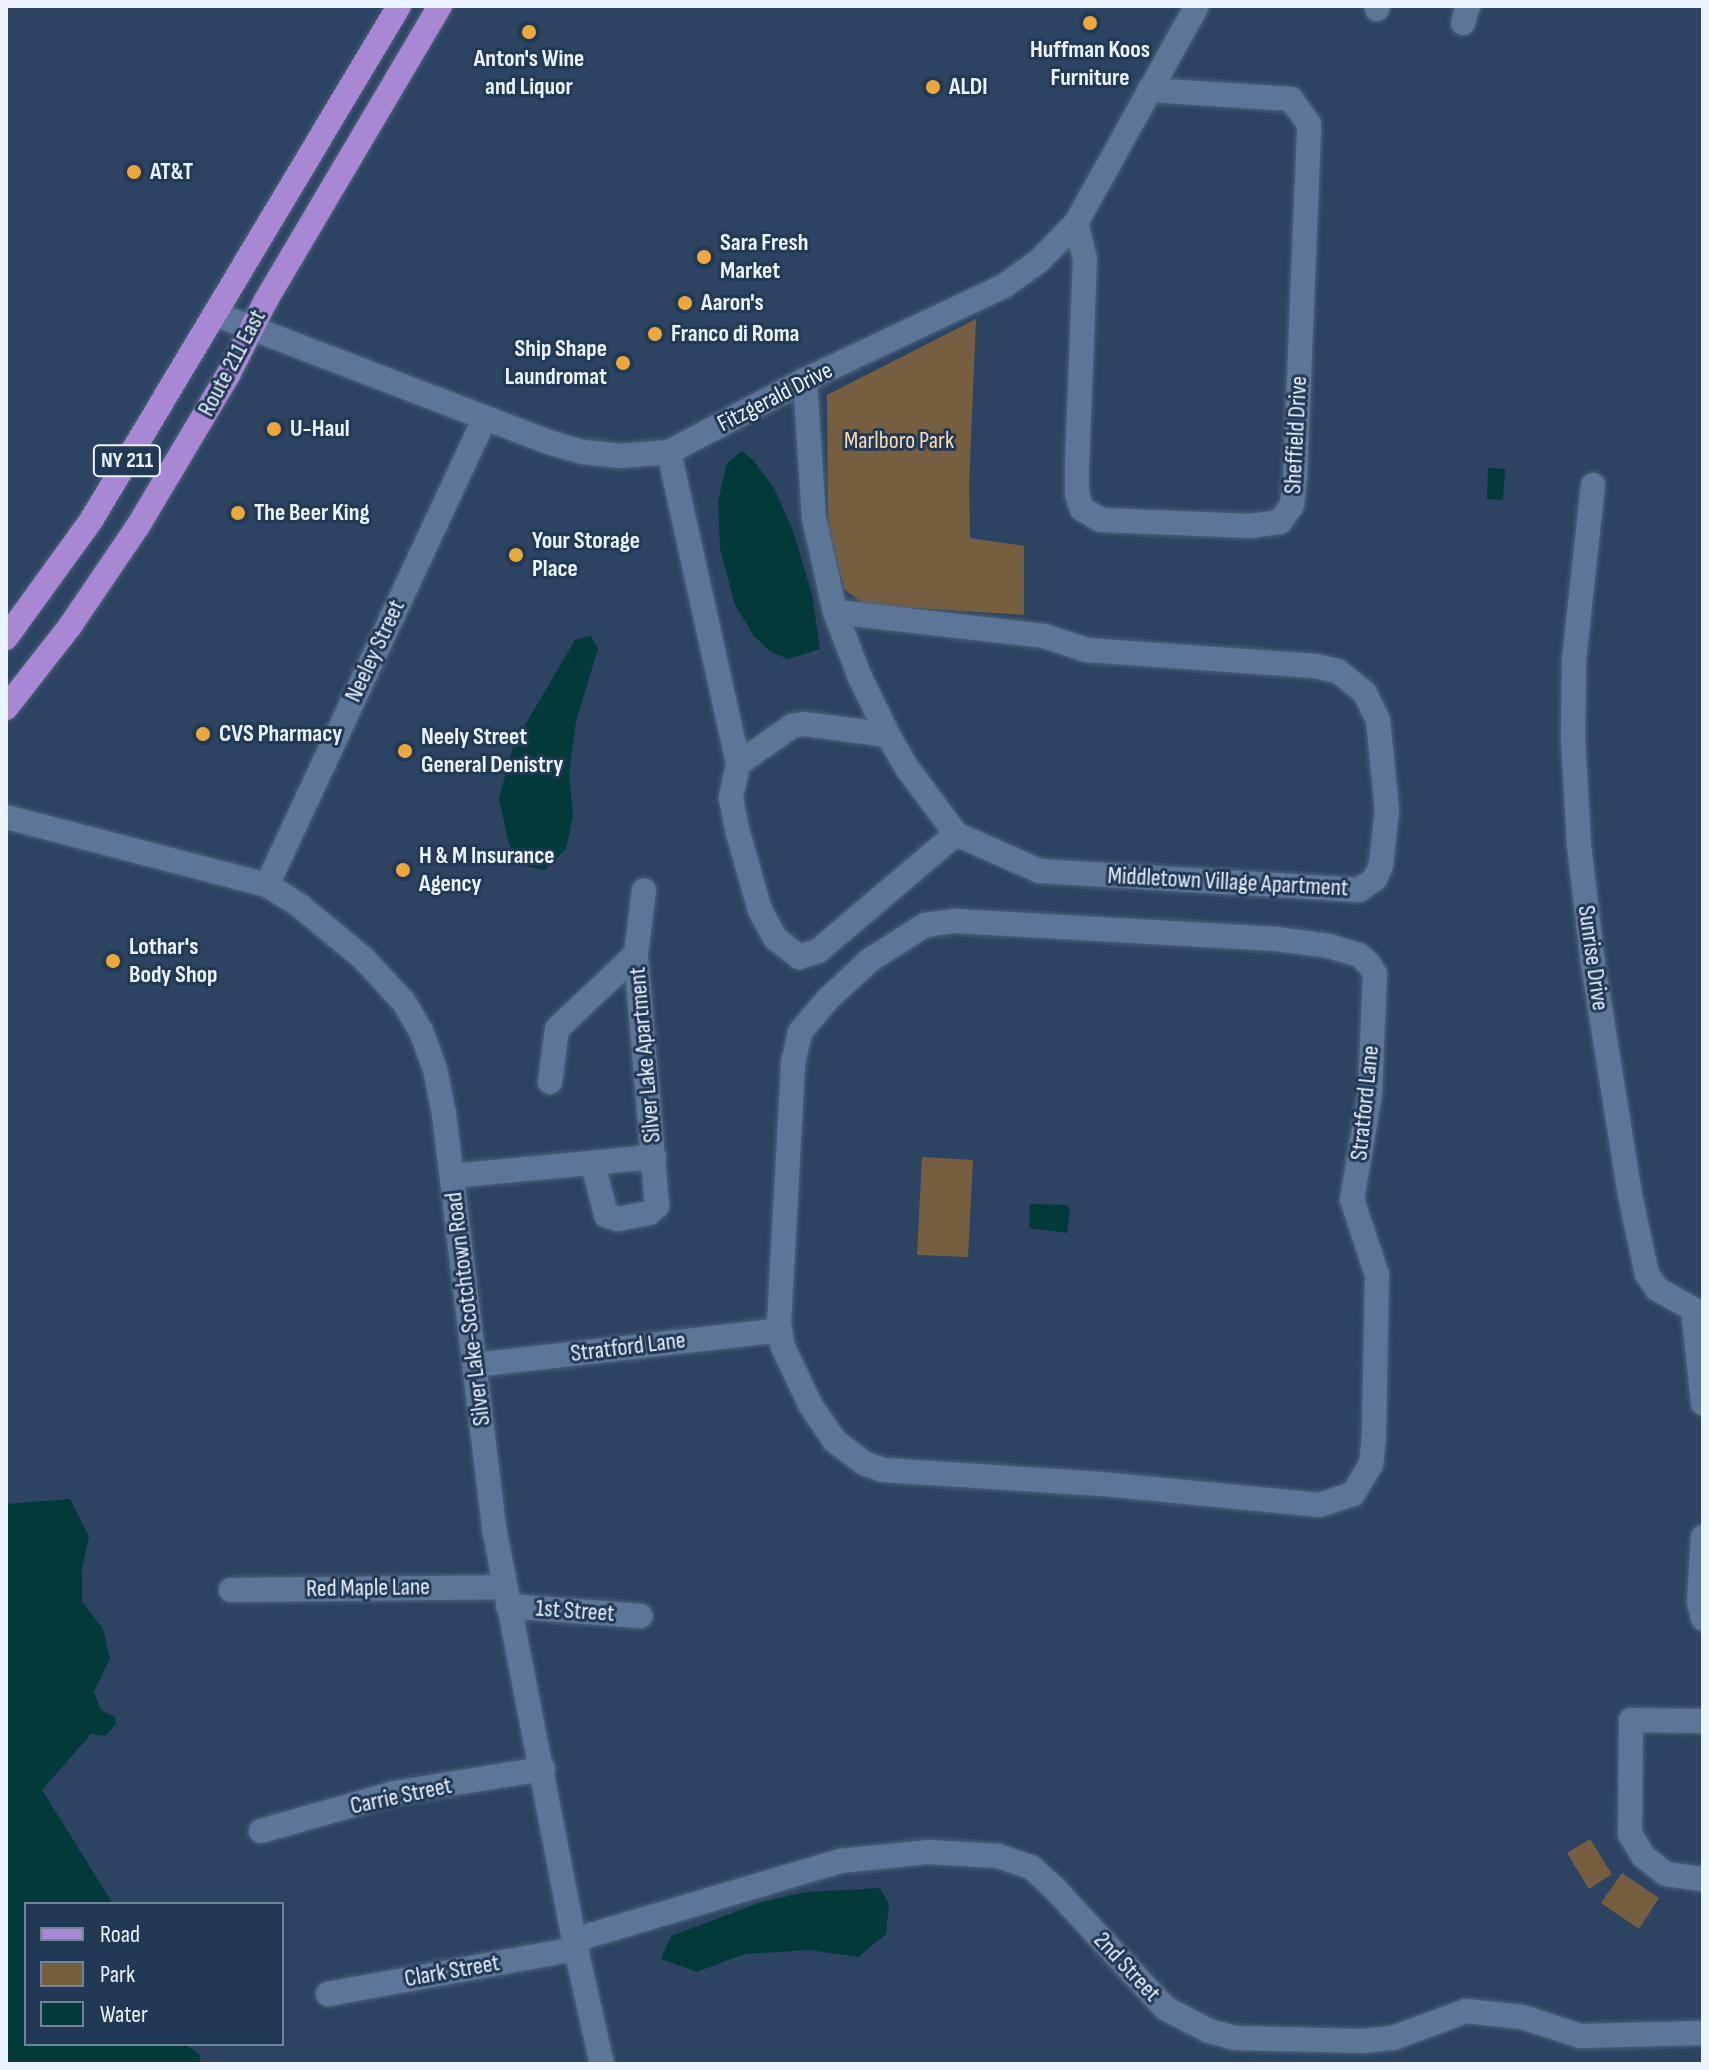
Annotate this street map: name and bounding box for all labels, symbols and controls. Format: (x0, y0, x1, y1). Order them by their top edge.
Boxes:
marker: Huffman Koos Furniture (1081, 14, 1099, 32)
marker: Anton's Wine and Liquor (520, 23, 538, 41)
place label: Huffman Koos Furniture (1030, 36, 1150, 92)
place label: Anton's Wine and Liquor (474, 45, 584, 101)
place label: ALDI (949, 73, 988, 101)
marker: ALDI (924, 78, 942, 96)
place label: AT&T (150, 158, 193, 186)
marker: AT&T (125, 163, 143, 181)
place label: Sara Fresh Market (720, 229, 808, 285)
marker: Sara Fresh Market (695, 248, 713, 266)
place label: Aaron's (701, 289, 764, 317)
marker: Aaron's (676, 294, 694, 312)
street label: Route 211 East (192, 305, 272, 421)
place label: Franco di Roma (671, 320, 799, 348)
marker: Franco di Roma (646, 325, 664, 343)
place label: Ship Shape Laundromat (505, 335, 607, 391)
marker: Ship Shape Laundromat (614, 354, 632, 372)
street label: Fitzgerald Drive (713, 356, 837, 438)
street label: Sheffield Drive (1279, 375, 1313, 495)
place label: U-Haul (290, 415, 350, 443)
marker: U-Haul (265, 420, 283, 438)
park label: Marlboro Park (844, 427, 954, 455)
road number: NY 211 (91, 443, 163, 479)
place label: The Beer King (254, 499, 370, 527)
marker: The Beer King (229, 504, 247, 522)
place label: Your Storage Place (532, 527, 640, 583)
marker: Your Storage Place (507, 546, 525, 564)
street label: Neeley Street (339, 595, 411, 707)
place label: CVS Pharmacy (219, 720, 342, 748)
place label: Neely Street General Denistry (421, 723, 563, 779)
marker: CVS Pharmacy (194, 725, 212, 743)
marker: Neely Street General Denistry (396, 742, 414, 760)
place label: H & M Insurance Agency (419, 842, 555, 898)
marker: H & M Insurance Agency (394, 861, 412, 879)
street label: Middletown Village Apartment (1107, 861, 1349, 903)
street label: Sunrise Drive (1571, 904, 1615, 1012)
place label: Lothar's Body Shop (129, 933, 217, 989)
marker: Lothar's Body Shop (104, 952, 122, 970)
street label: Silver Lake Apartment (623, 966, 667, 1144)
street label: Stratford Lane (1345, 1044, 1385, 1162)
street label: Silver Lake-Scotchtown Road (439, 1190, 497, 1428)
street label: Stratford Lane (569, 1326, 687, 1368)
street label: Red Maple Lane (306, 1573, 430, 1603)
street label: 1st Street (535, 1594, 615, 1628)
street label: Carrie Street (348, 1771, 454, 1821)
legend (24, 1902, 284, 2046)
text: Road (100, 1920, 140, 1949)
street label: 2nd Street (1088, 1926, 1166, 2008)
street label: Clark Street (402, 1948, 502, 1994)
text: Park (100, 1960, 135, 1989)
text: Water (100, 2000, 148, 2029)

